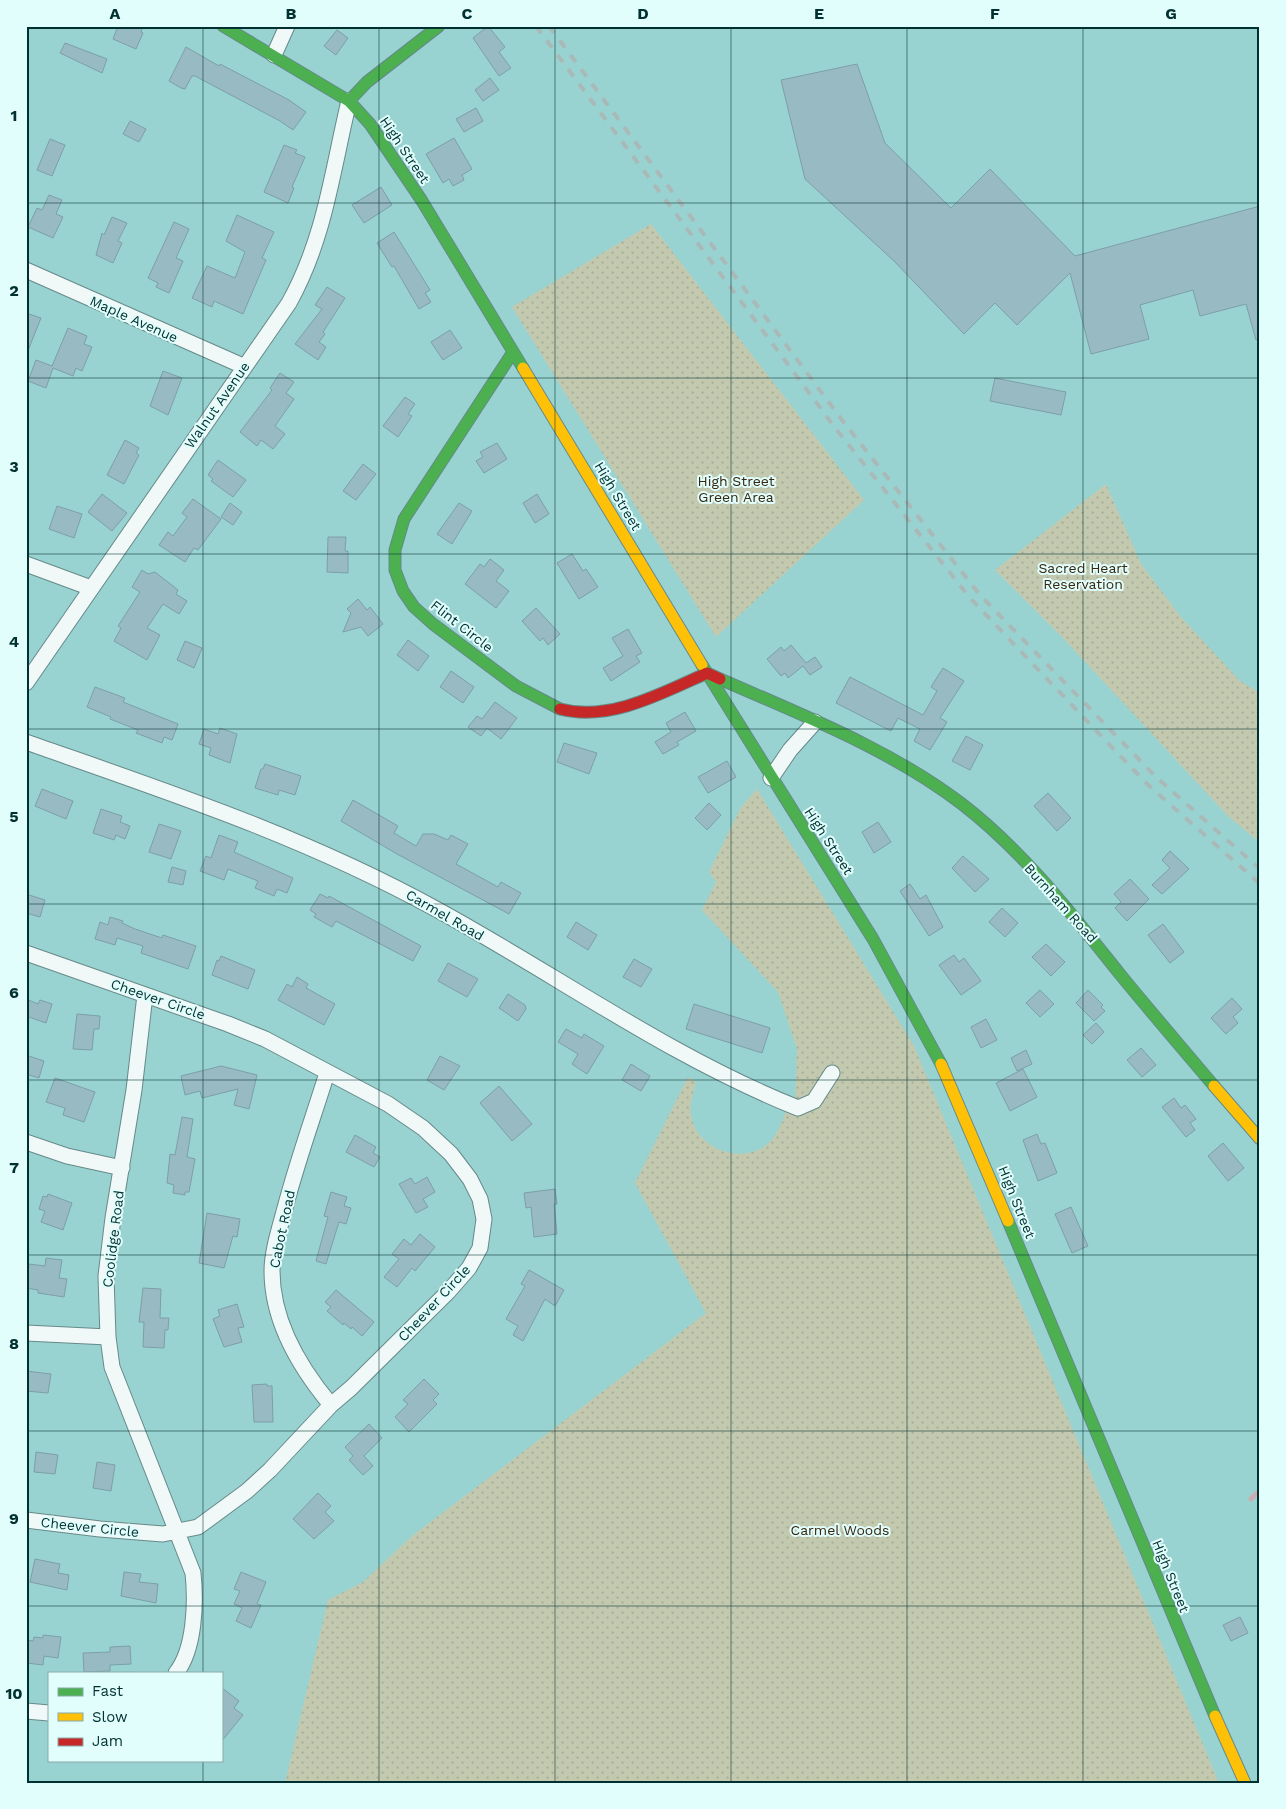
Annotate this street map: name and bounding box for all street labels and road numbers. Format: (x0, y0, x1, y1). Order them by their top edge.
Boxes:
street label: High Street (377, 114, 433, 187)
street label: Maple Avenue (88, 292, 180, 346)
street label: Walnut Avenue (181, 359, 253, 451)
street label: High Street (591, 459, 645, 533)
street label: Flint Circle (428, 597, 496, 655)
street label: High Street (801, 804, 857, 878)
street label: Burnham Road (1021, 860, 1101, 946)
street label: Carmel Road (403, 886, 487, 944)
street label: Cheever Circle (109, 975, 207, 1023)
street label: High Street (995, 1163, 1039, 1241)
street label: Cabot Road (266, 1189, 298, 1269)
street label: Coolidge Road (99, 1190, 127, 1288)
street label: Cheever Circle (394, 1261, 474, 1345)
street label: Cheever Circle (40, 1514, 140, 1540)
street label: High Street (1149, 1537, 1193, 1615)

